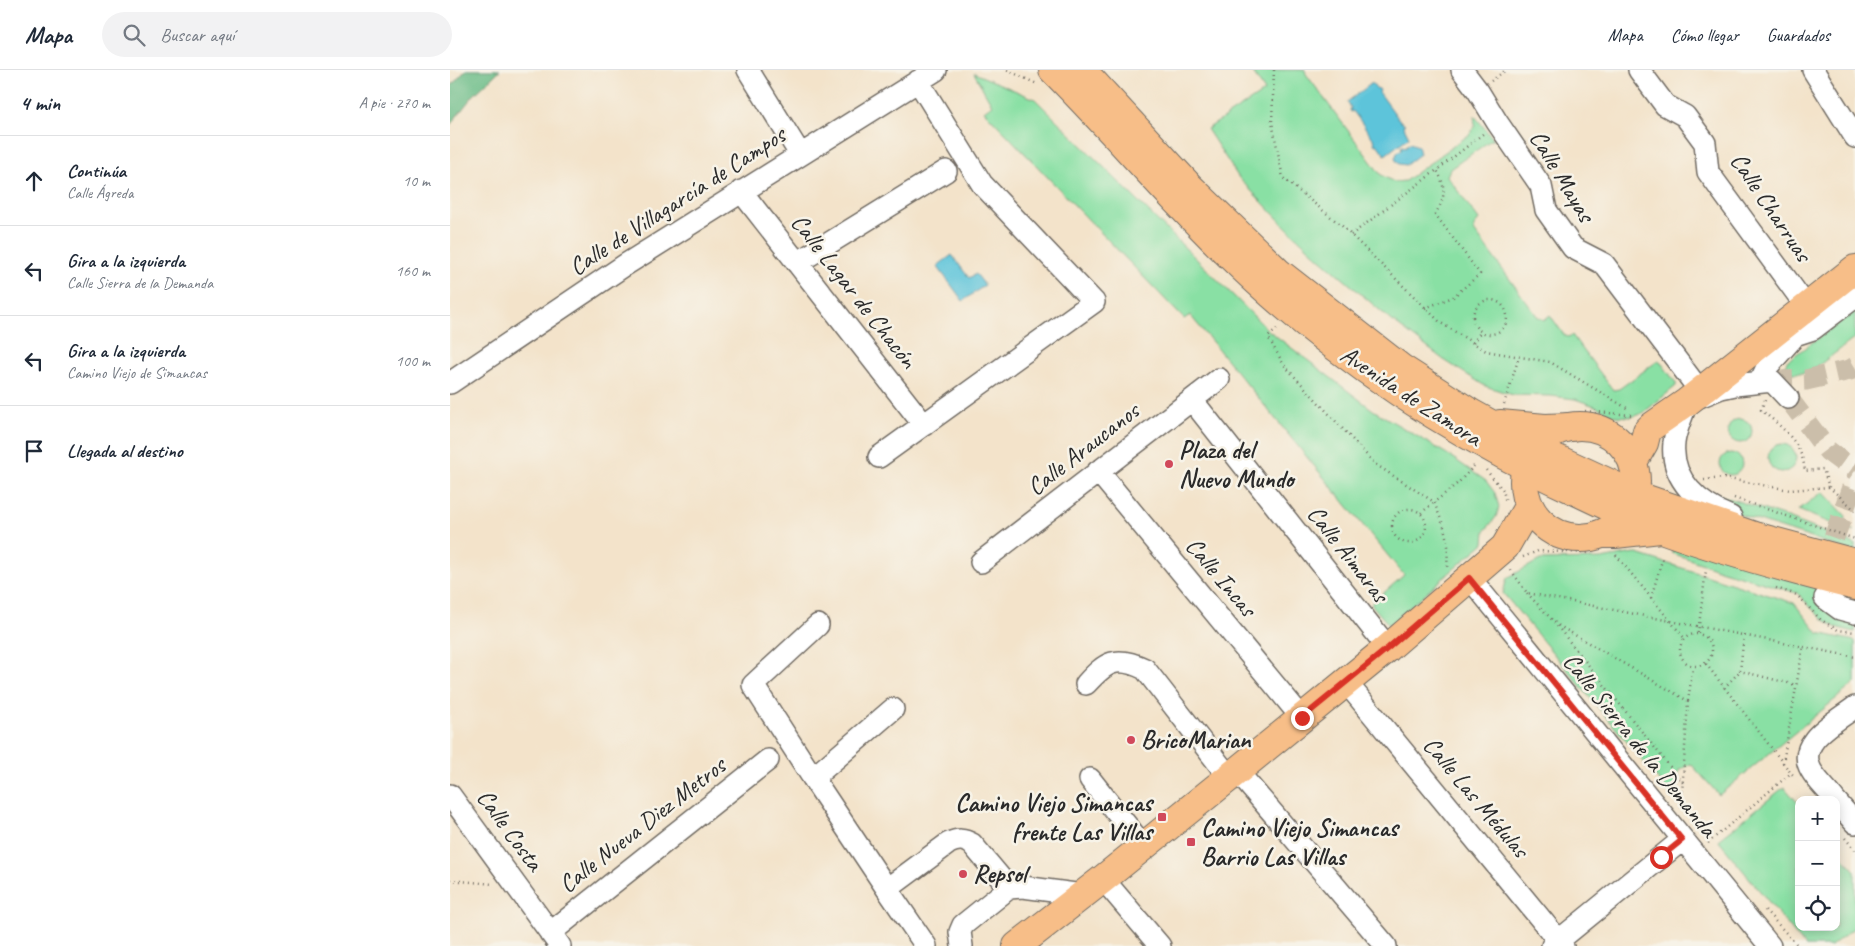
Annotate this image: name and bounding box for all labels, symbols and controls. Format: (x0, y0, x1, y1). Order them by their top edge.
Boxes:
search box (102, 12, 452, 57)
text: Mapa (25, 20, 72, 50)
icon: search (120, 21, 148, 49)
text: Buscar aquí (160, 23, 235, 47)
text: Mapa (1608, 24, 1643, 46)
text: Cómo llegar (1671, 24, 1739, 46)
text: Guardados (1767, 24, 1830, 46)
text: 4 min (20, 90, 60, 116)
text: A pie · 270 m (359, 93, 430, 113)
street label: Calle de Villagarcía de Campos (563, 118, 793, 283)
street label: Calle Mayas (1522, 124, 1603, 230)
street label: Calle Charruas (1723, 146, 1821, 270)
text: Continúa (67, 159, 126, 183)
icon: ahead (20, 167, 48, 195)
text: 10 m (403, 171, 430, 191)
text: Calle Ágreda (67, 183, 133, 203)
street label: Calle Lagar de Chacón (784, 207, 925, 375)
text: Gira a la izquierda (67, 249, 185, 273)
icon: left (20, 257, 48, 285)
text: 160 m (396, 261, 430, 281)
text: Calle Sierra de la Demanda (67, 273, 213, 293)
street label: Avenida de Zamora (1334, 338, 1489, 455)
text: Gira a la izquierda (67, 339, 185, 363)
icon: left (20, 347, 48, 375)
text: 100 m (396, 351, 430, 371)
text: Camino Viejo de Simancas (67, 363, 207, 383)
street label: Calle Araucanos (1020, 394, 1148, 503)
place label: Plaza del Nuevo Mundo (1179, 434, 1296, 495)
icon: arrive (20, 437, 48, 465)
text: Llegada al destino (67, 439, 183, 463)
marker: Plaza del Nuevo Mundo (1163, 458, 1175, 470)
street label: Calle Aimaras (1300, 499, 1398, 611)
street label: Calle Incas (1178, 531, 1265, 625)
street label: Calle Sierra de la Demanda (1556, 646, 1726, 845)
route end (1291, 707, 1314, 730)
place label: BricoMarian (1141, 724, 1252, 756)
street label: Calle Las Médulas (1416, 730, 1538, 866)
marker: BricoMarian (1125, 734, 1137, 746)
street label: Calle Nueva Diez Metros (552, 748, 734, 900)
street label: Calle Costa (469, 783, 552, 879)
place label: Camino Viejo Simancas frente Las Villas (955, 787, 1154, 848)
map controls (1795, 796, 1840, 931)
button: + (1795, 796, 1840, 841)
marker: Camino Viejo Simancas frente Las Villas (1156, 811, 1168, 823)
place label: Camino Viejo Simancas Barrio Las Villas (1201, 812, 1400, 873)
marker: Camino Viejo Simancas Barrio Las Villas (1185, 836, 1197, 848)
button: − (1795, 841, 1840, 886)
route start (1650, 846, 1673, 869)
place label: Repsol (973, 858, 1031, 890)
marker: Repsol (957, 868, 969, 880)
button: locate (1795, 886, 1840, 931)

